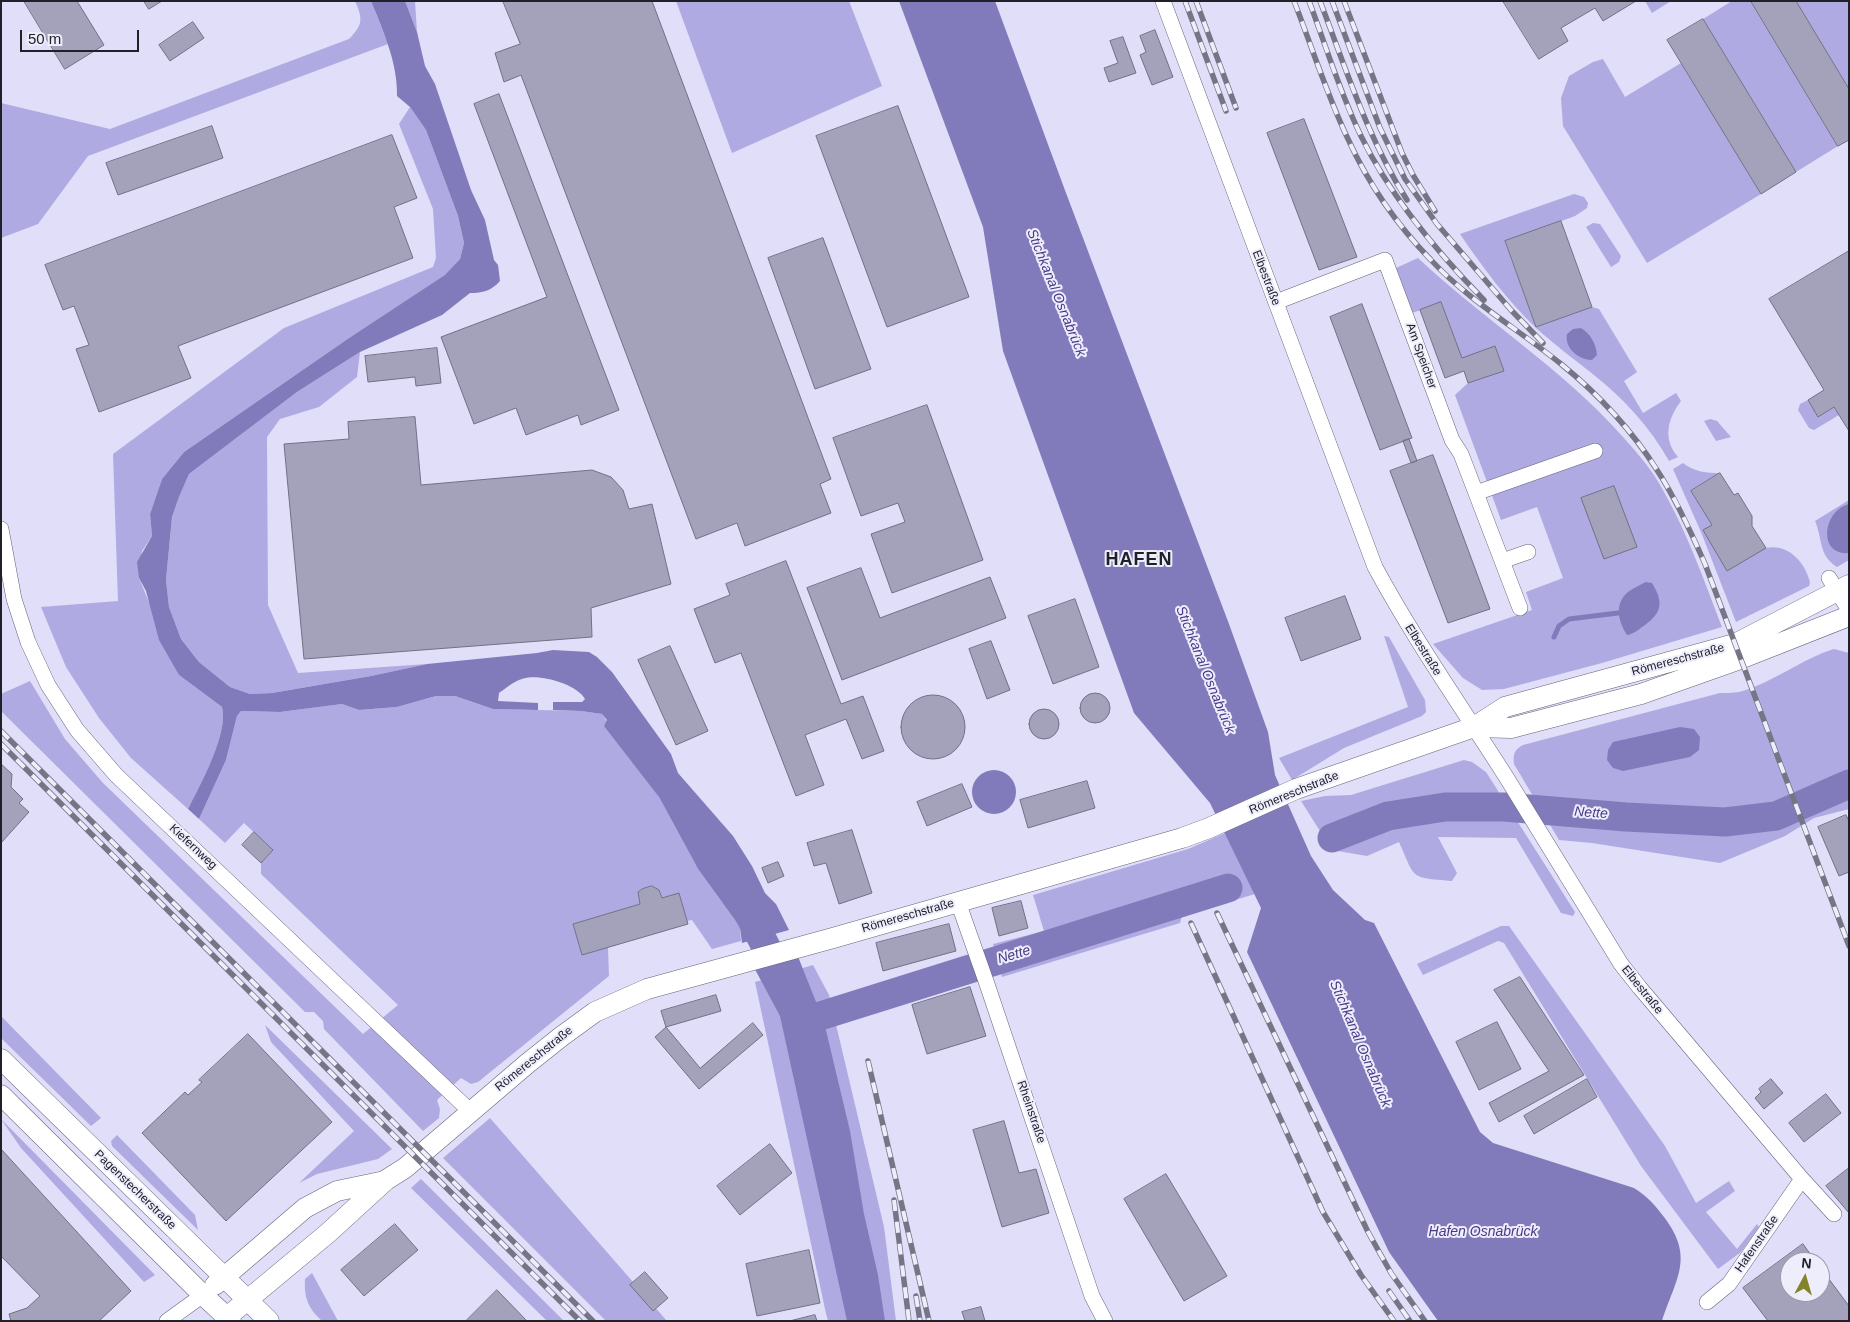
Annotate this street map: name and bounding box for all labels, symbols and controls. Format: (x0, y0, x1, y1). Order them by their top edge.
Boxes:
scale bar (22, 20, 141, 52)
text: 50 m (28, 30, 61, 47)
water label: Stichkanal Osnabrück (1023, 227, 1089, 359)
street label: Elbestraße (1249, 248, 1283, 308)
street label: Am Speicher (1402, 321, 1440, 391)
district label: HAFEN (1105, 549, 1173, 571)
water label: Stichkanal Osnabrück (1172, 604, 1238, 736)
street label: Elbestraße (1402, 622, 1444, 678)
street label: Römereschstraße (1630, 641, 1726, 679)
street label: Römereschstraße (1247, 768, 1341, 818)
water label: Nette (1574, 803, 1608, 823)
street label: Kiefernweg (166, 821, 220, 873)
street label: Römereschstraße (860, 896, 956, 936)
water label: Nette (996, 942, 1032, 968)
street label: Elbestraße (1618, 963, 1666, 1017)
water label: Stichkanal Osnabrück (1326, 978, 1394, 1110)
street label: Römereschstraße (492, 1023, 576, 1095)
street label: Rheinstraße (1014, 1079, 1048, 1145)
street label: Pagenstecherstraße (91, 1147, 179, 1233)
street label: Hafenstraße (1732, 1213, 1782, 1275)
water label: Hafen Osnabrück (1429, 1224, 1537, 1240)
north arrow (1780, 1252, 1830, 1302)
text: N (1801, 1255, 1812, 1272)

